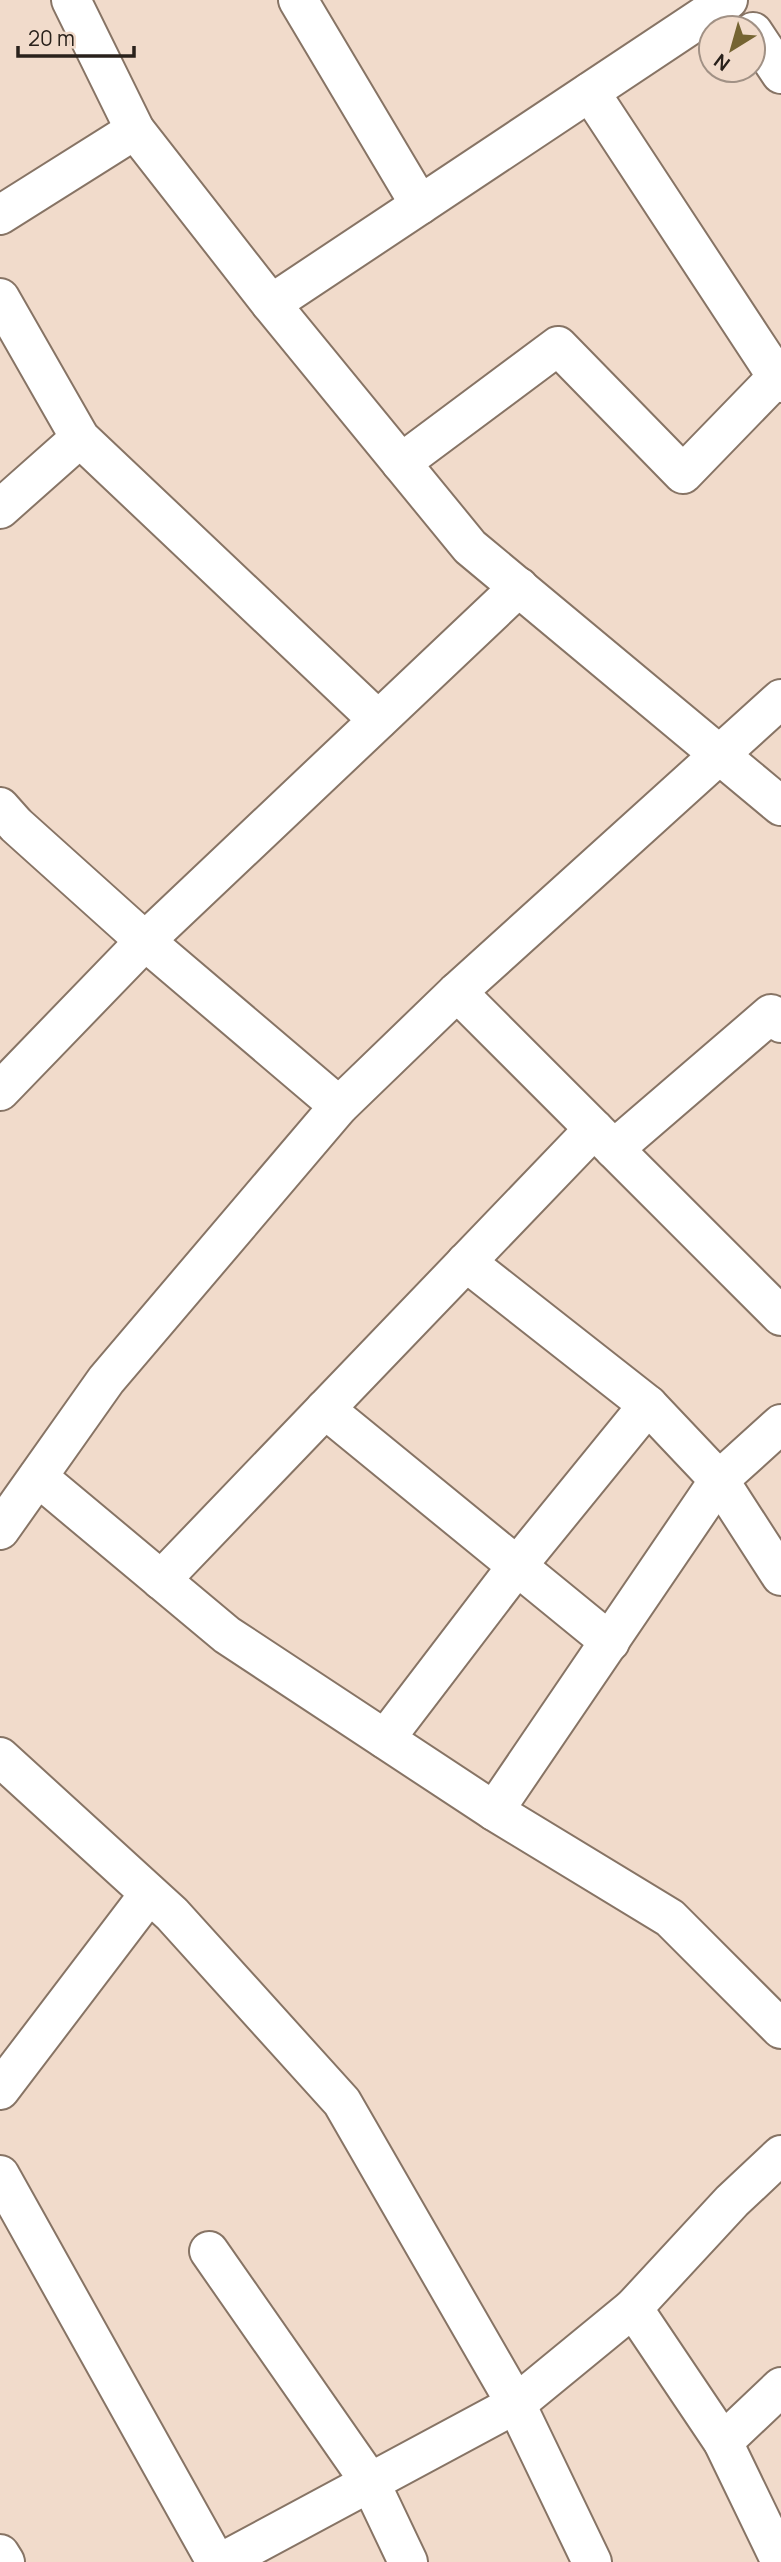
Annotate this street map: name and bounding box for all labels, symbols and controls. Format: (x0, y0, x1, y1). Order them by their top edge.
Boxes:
scale bar (18, 14, 133, 58)
north arrow (697, 14, 767, 84)
text: 20 m (28, 24, 75, 52)
text: N (708, 48, 735, 77)

